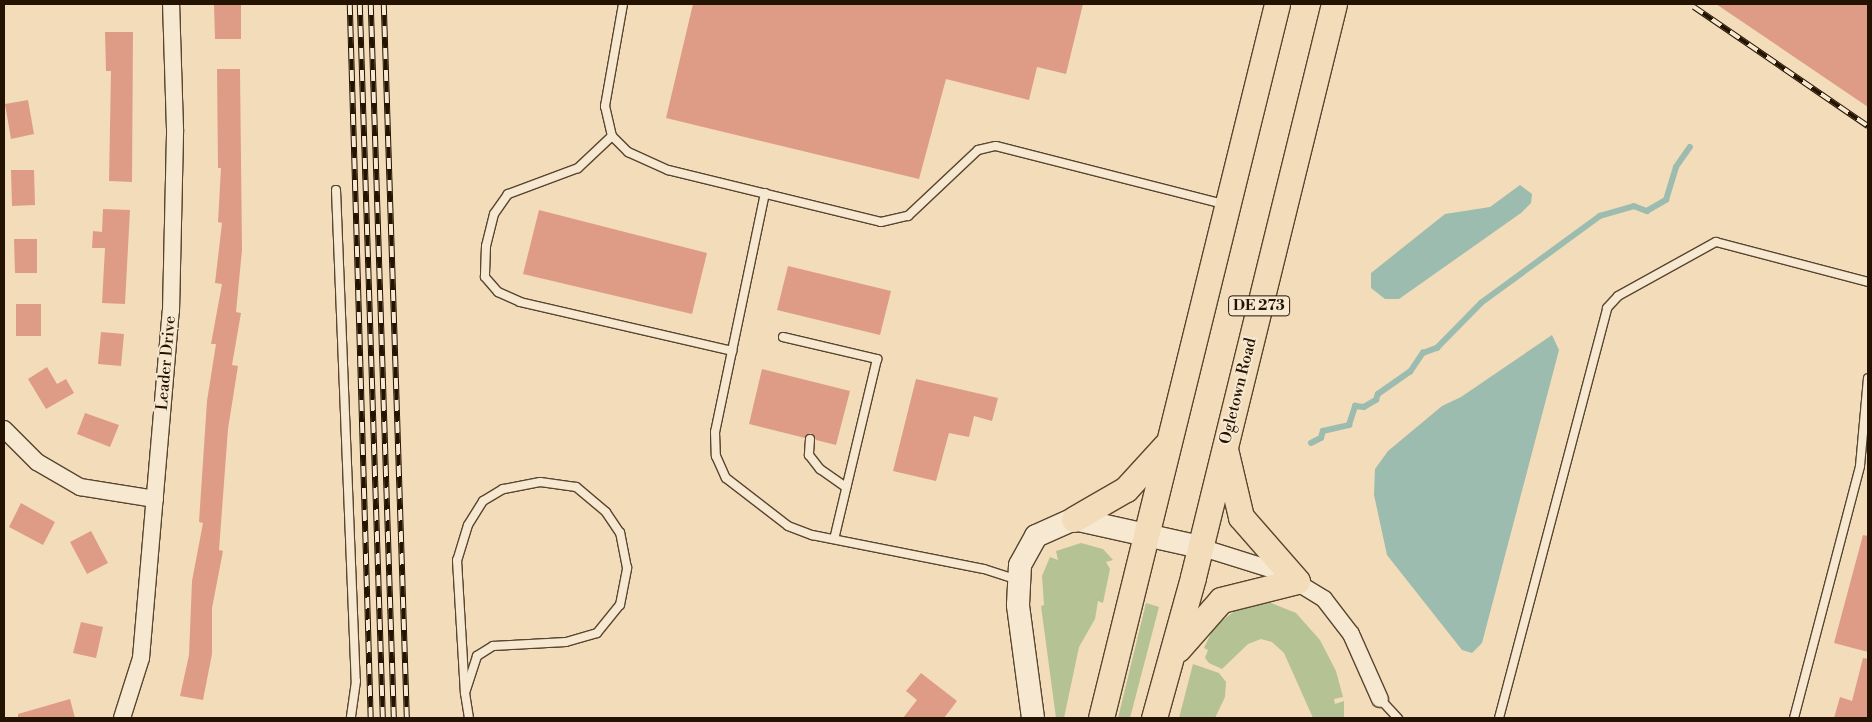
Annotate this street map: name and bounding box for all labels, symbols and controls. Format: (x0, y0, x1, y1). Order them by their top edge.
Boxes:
road number: DE 273 (1228, 294, 1290, 318)
street label: Leader Drive (152, 315, 180, 411)
street label: Ogletown Road (1216, 336, 1260, 446)

